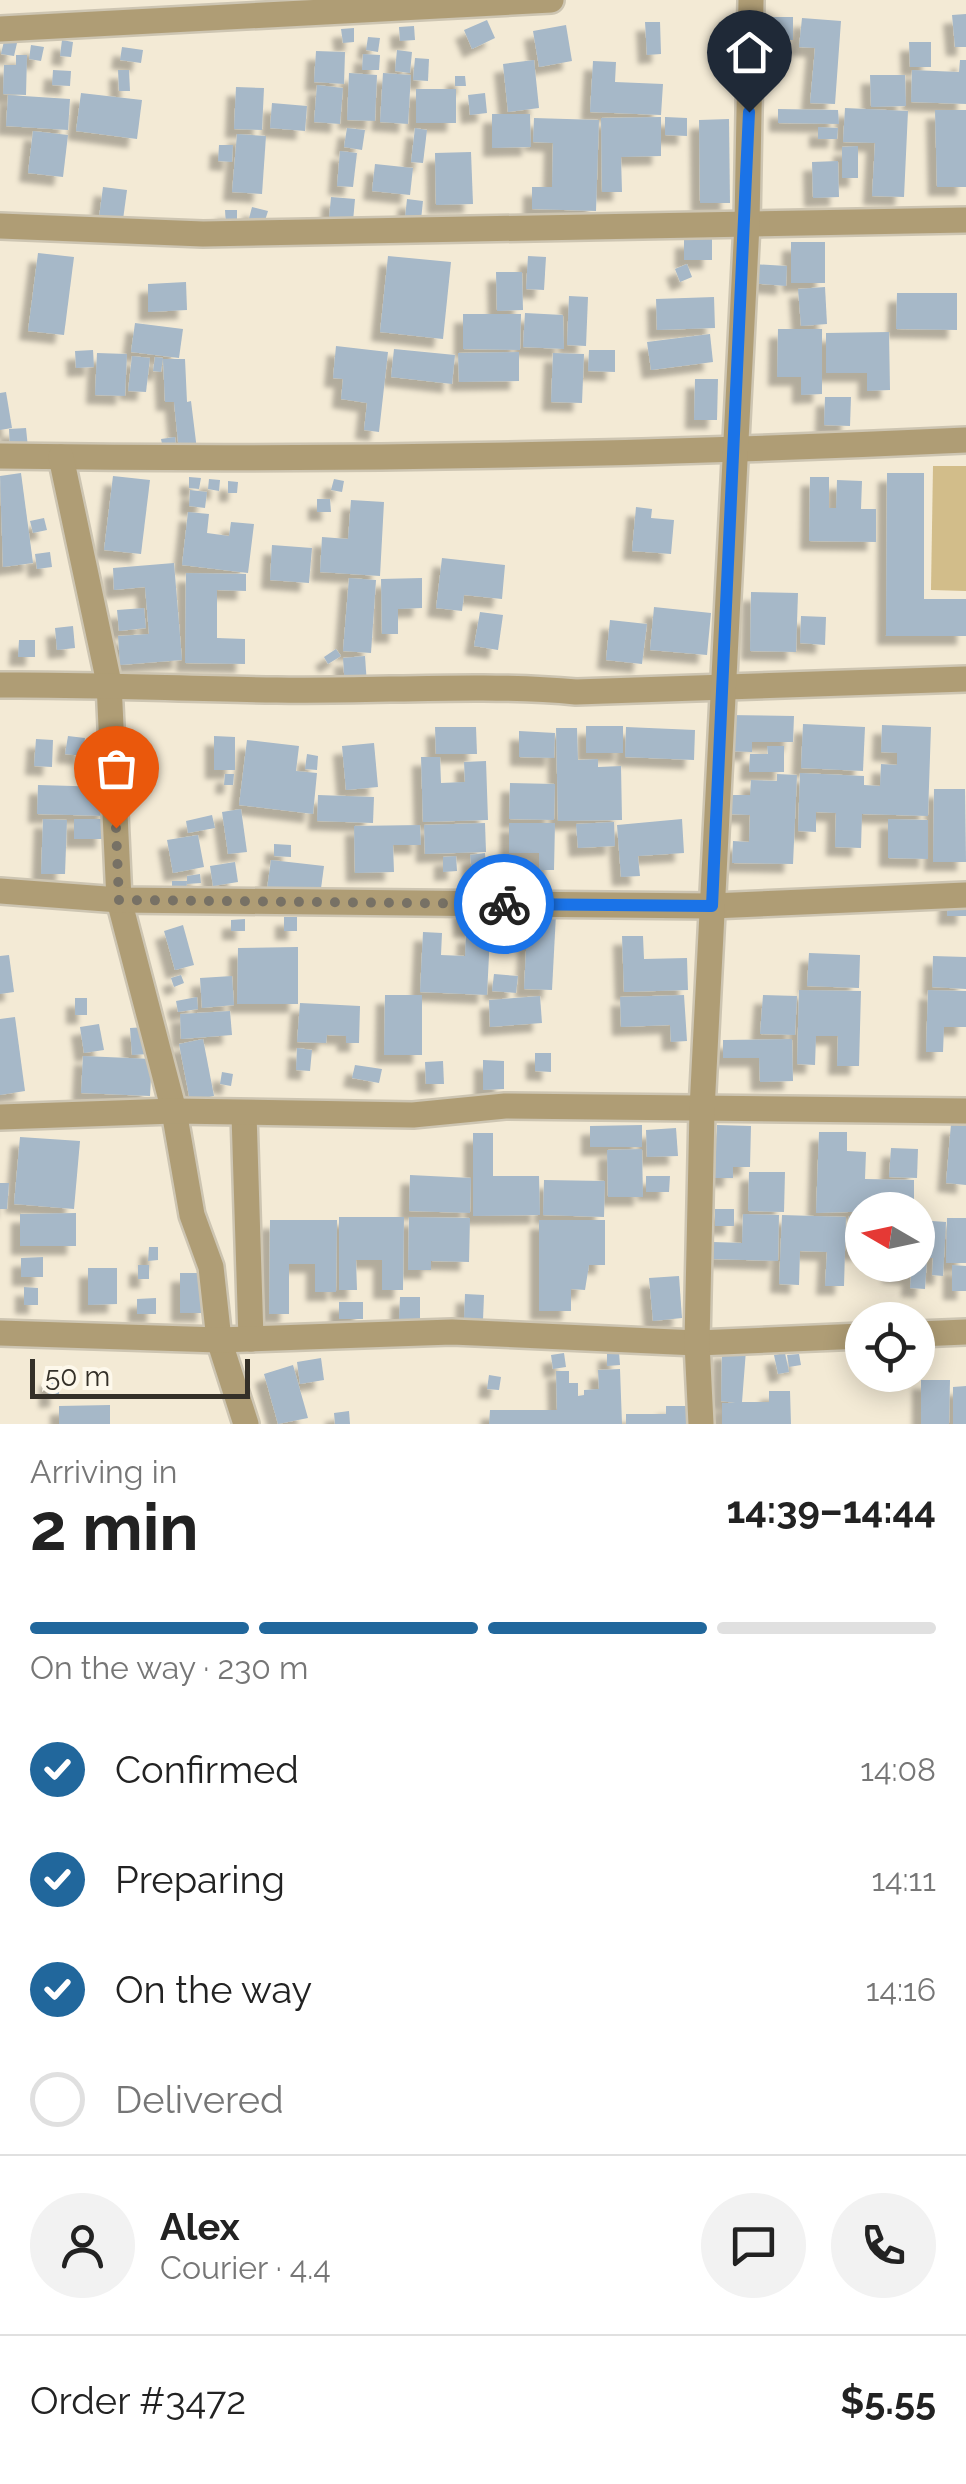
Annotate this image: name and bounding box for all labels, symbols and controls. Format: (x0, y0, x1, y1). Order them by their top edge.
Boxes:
pin (707, 10, 792, 113)
icon: home (722, 25, 777, 80)
pin (74, 726, 159, 829)
icon: bag (89, 741, 144, 796)
courier (454, 854, 554, 954)
icon: bike (477, 877, 532, 932)
north arrow (845, 1192, 935, 1282)
map controls (845, 1192, 935, 1392)
button: locate (845, 1302, 935, 1392)
scale bar (30, 1354, 250, 1398)
text: 50 m (45, 1360, 110, 1393)
text: Arriving in (30, 1453, 177, 1490)
text: 14:39–14:44 (726, 1487, 936, 1532)
text: 2 min (30, 1489, 199, 1565)
text: On the way · 230 m (30, 1649, 308, 1686)
icon: check (30, 1742, 85, 1797)
text: Confirmed (115, 1747, 299, 1792)
text: 14:08 (860, 1751, 936, 1788)
icon: check (30, 1852, 85, 1907)
text: Preparing (115, 1857, 285, 1902)
text: 14:11 (871, 1861, 936, 1898)
icon: check (30, 1962, 85, 2017)
text: On the way (115, 1967, 312, 2012)
text: 14:16 (866, 1971, 936, 2008)
text: Delivered (115, 2077, 284, 2122)
button: person (30, 2193, 135, 2298)
button: chat (701, 2193, 806, 2298)
button: phone (831, 2193, 936, 2298)
text: Alex (160, 2204, 240, 2249)
text: Courier · 4.4 (160, 2249, 331, 2286)
text: Order #3472 (30, 2378, 246, 2423)
text: $5.55 (840, 2378, 936, 2423)

